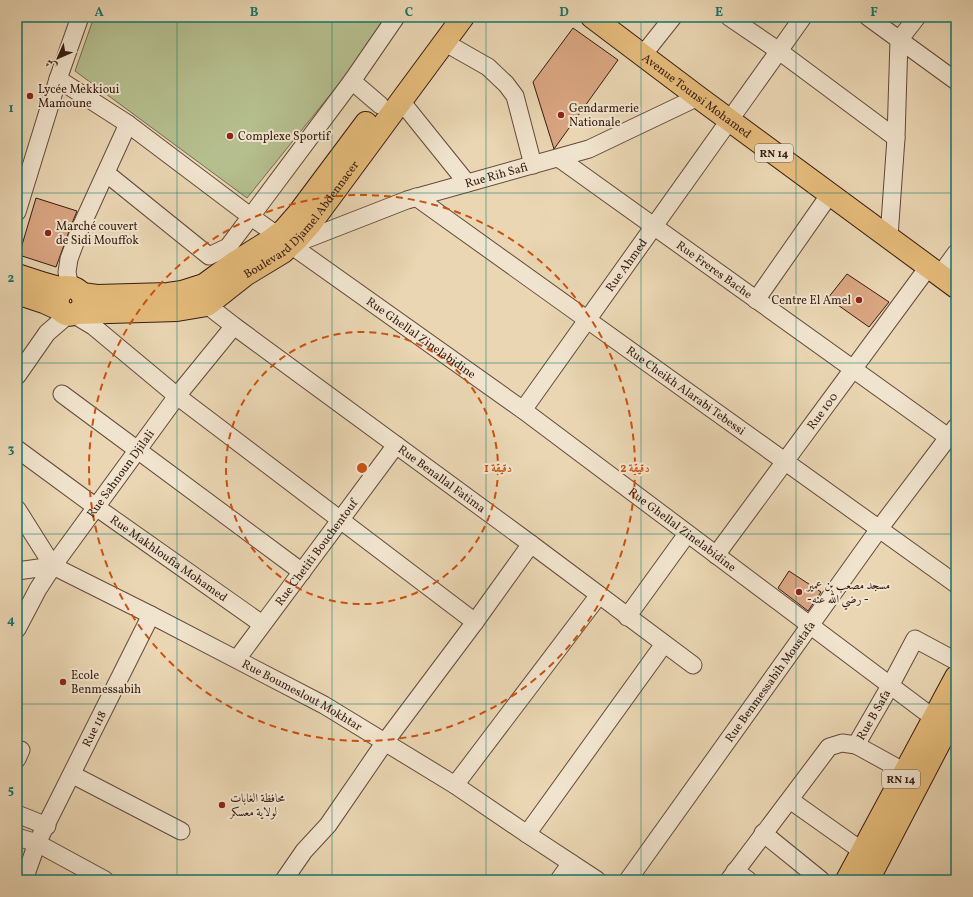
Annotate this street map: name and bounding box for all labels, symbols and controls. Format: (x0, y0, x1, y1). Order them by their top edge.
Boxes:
text: A (94, 4, 104, 22)
text: B (250, 4, 259, 22)
text: C (405, 4, 413, 22)
text: D (559, 4, 569, 22)
text: E (715, 4, 723, 22)
text: F (870, 4, 878, 22)
north arrow (38, 38, 78, 78)
street label: Avenue Tounsi Mohamed (638, 50, 754, 143)
text: ش (43, 55, 61, 73)
place label: Lycée Mekkioui Mamoune (38, 82, 120, 112)
marker: Lycée Mekkioui Mamoune (25, 91, 35, 101)
text: 1 (8, 100, 14, 118)
place label: Gendarmerie Nationale (569, 101, 639, 131)
marker: Gendarmerie Nationale (556, 110, 566, 120)
place label: Complexe Sportif (238, 129, 332, 145)
marker: Complexe Sportif (225, 131, 235, 141)
road number: RN 14 (755, 144, 793, 162)
street label: Boulevard Djamel Abdennacer (241, 158, 363, 283)
street label: Rue Rih Safi (463, 159, 530, 192)
place label: Marché couvert de Sidi Mouffok (56, 219, 139, 249)
marker: Marché couvert de Sidi Mouffok (43, 228, 53, 238)
street label: Rue Ahmed (603, 236, 652, 295)
street label: Rue Freres Bache (673, 238, 755, 303)
text: 2 (8, 270, 15, 288)
place label: Centre El Amel (771, 293, 851, 309)
street label: Rue Ghellal Zinelabidine (363, 294, 479, 383)
marker: Centre El Amel (854, 295, 864, 305)
street label: Rue Cheikh Alarabi Tebessi (623, 343, 748, 440)
street label: Rue 100 (804, 390, 842, 433)
street label: Rue Sahnoun Djilali (84, 427, 159, 521)
text: 3 (8, 441, 15, 459)
street label: Rue Benallal Fatima (394, 442, 488, 517)
centre of rings (355, 461, 369, 475)
text: 1 دقيقة (484, 461, 512, 477)
text: 2 دقيقة (620, 461, 650, 477)
street label: Rue Ghellal Zinelabidine (624, 485, 739, 576)
street label: Rue Chetiti Bouchentouf (272, 495, 363, 609)
street label: Rue Makhloufia Mohamed (106, 512, 230, 606)
place label: مسجد مصعب بن عمير -رضي الله عنه - (805, 578, 890, 610)
marker: مسجد مصعب بن عمير -رضي الله عنه - (794, 587, 804, 597)
text: 4 (7, 612, 15, 630)
street label: Rue Benmessabih Moustafa (722, 618, 820, 746)
street label: Rue Boumeslout Mokhtar (239, 657, 365, 735)
place label: Ecole Benmessabih (71, 668, 141, 698)
marker: Ecole Benmessabih (58, 677, 68, 687)
street label: Rue B Safa (853, 687, 895, 743)
street label: Rue 118 (79, 708, 111, 750)
road number: RN 14 (882, 770, 920, 788)
text: 5 (8, 782, 14, 800)
place label: محافظة الغابات لولاية معسكر (228, 791, 286, 821)
marker: محافظة الغابات لولاية معسكر (217, 800, 227, 810)

